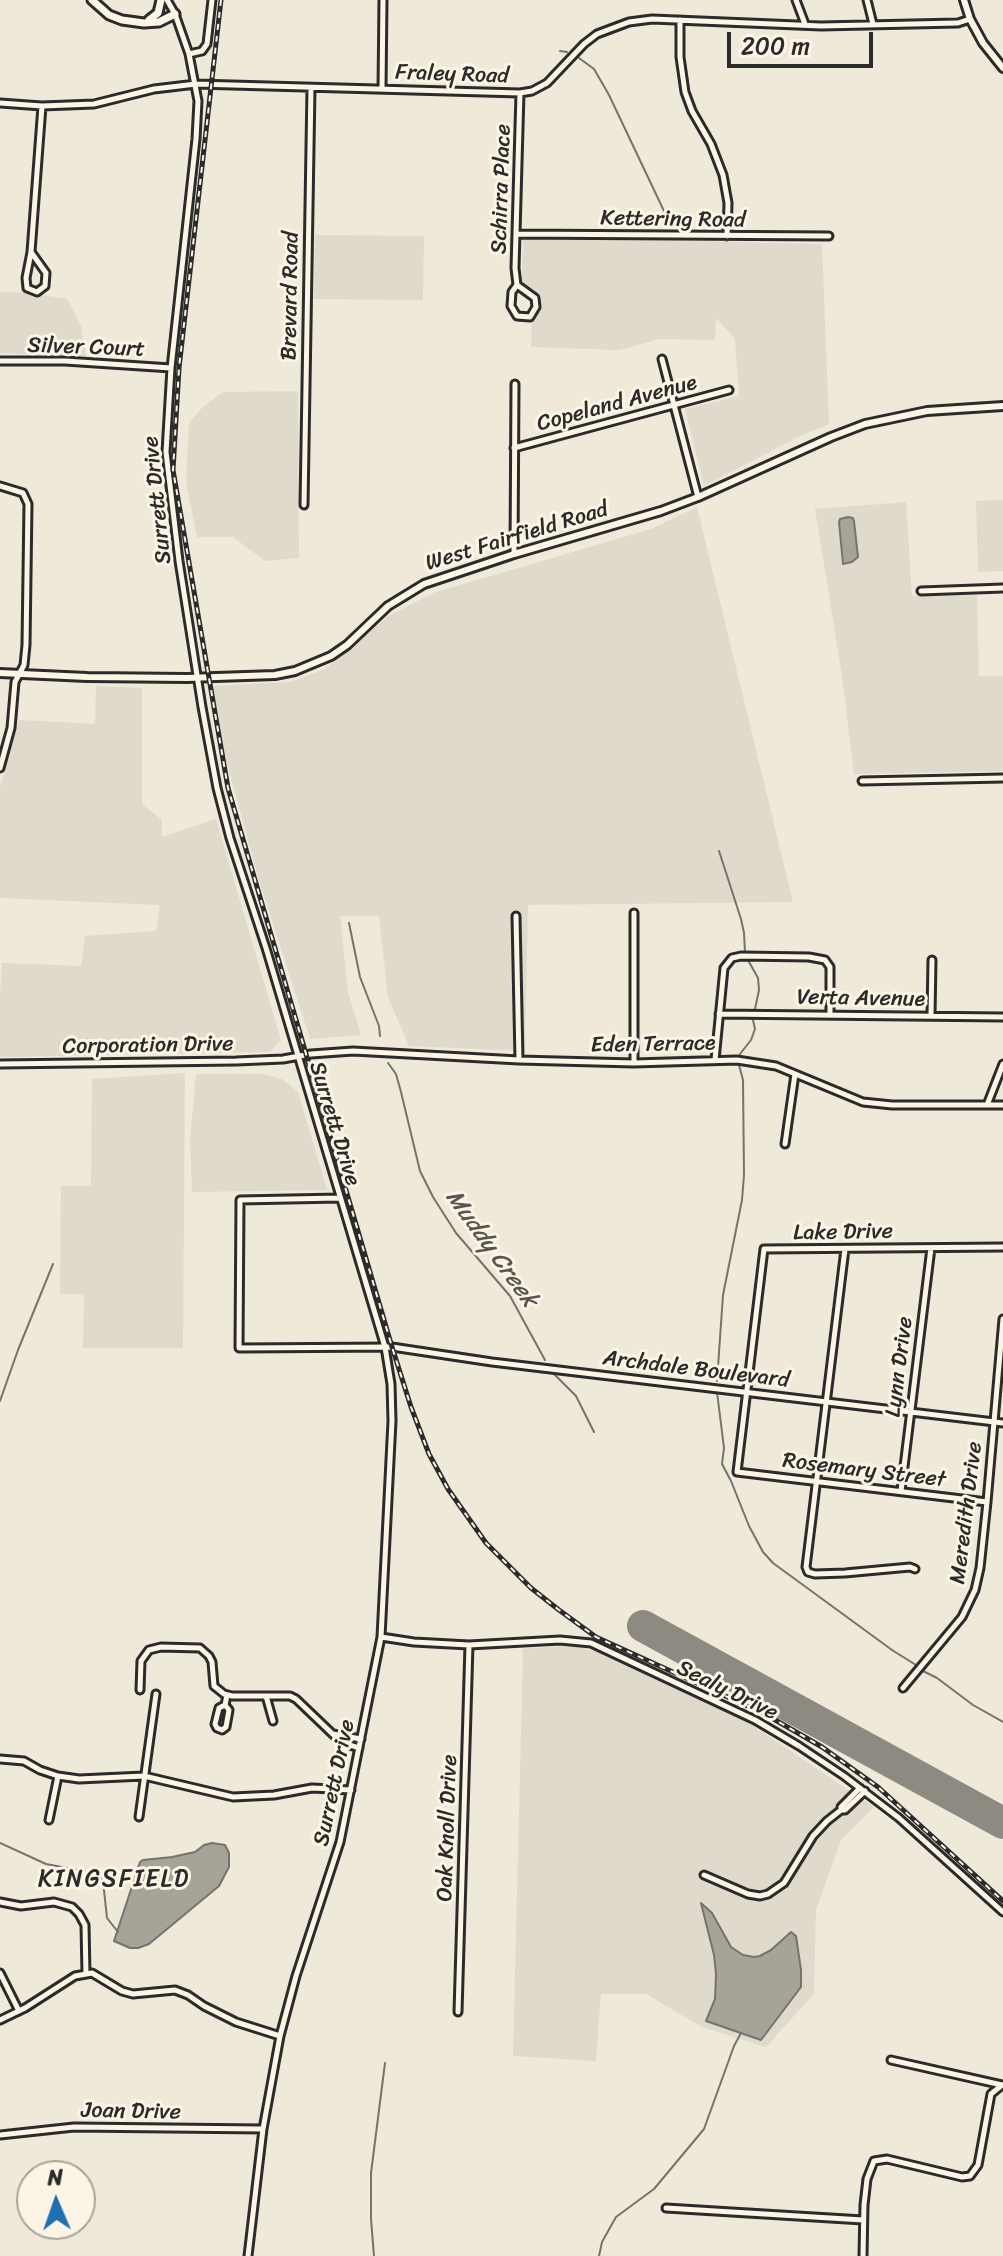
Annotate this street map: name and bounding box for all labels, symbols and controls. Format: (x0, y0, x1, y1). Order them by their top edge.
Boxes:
scale bar (731, 16, 877, 66)
text: 200 m (741, 25, 810, 67)
street label: Fraley Road (395, 60, 509, 90)
street label: Schirra Place (487, 124, 517, 254)
street label: Kettering Road (600, 206, 746, 234)
street label: Brevard Road (277, 231, 305, 361)
street label: Silver Court (27, 333, 145, 363)
street label: Copeland Avenue (534, 370, 700, 438)
street label: Surrett Drive (138, 435, 178, 565)
street label: West Fairfield Road (423, 497, 611, 577)
street label: Verta Avenue (797, 985, 925, 1013)
street label: Corporation Drive (62, 1031, 234, 1061)
street label: Eden Terrace (590, 1031, 716, 1059)
street label: Surrett Drive (303, 1059, 365, 1189)
water label: Muddy Creek (439, 1185, 543, 1313)
street label: Lake Drive (793, 1219, 893, 1247)
street label: Lynn Drive (881, 1315, 919, 1419)
street label: Archdale Boulevard (601, 1345, 791, 1395)
street label: Meredith Drive (945, 1440, 989, 1586)
street label: Rosemary Street (781, 1448, 947, 1494)
street label: Sealy Drive (672, 1655, 782, 1727)
street label: Surrett Drive (309, 1717, 361, 1849)
street label: Oak Knoll Drive (432, 1754, 464, 1902)
district label: KINGSFIELD (39, 1866, 189, 1894)
street label: Joan Drive (81, 2098, 181, 2126)
text: N (47, 2158, 64, 2197)
north arrow (16, 2160, 96, 2240)

